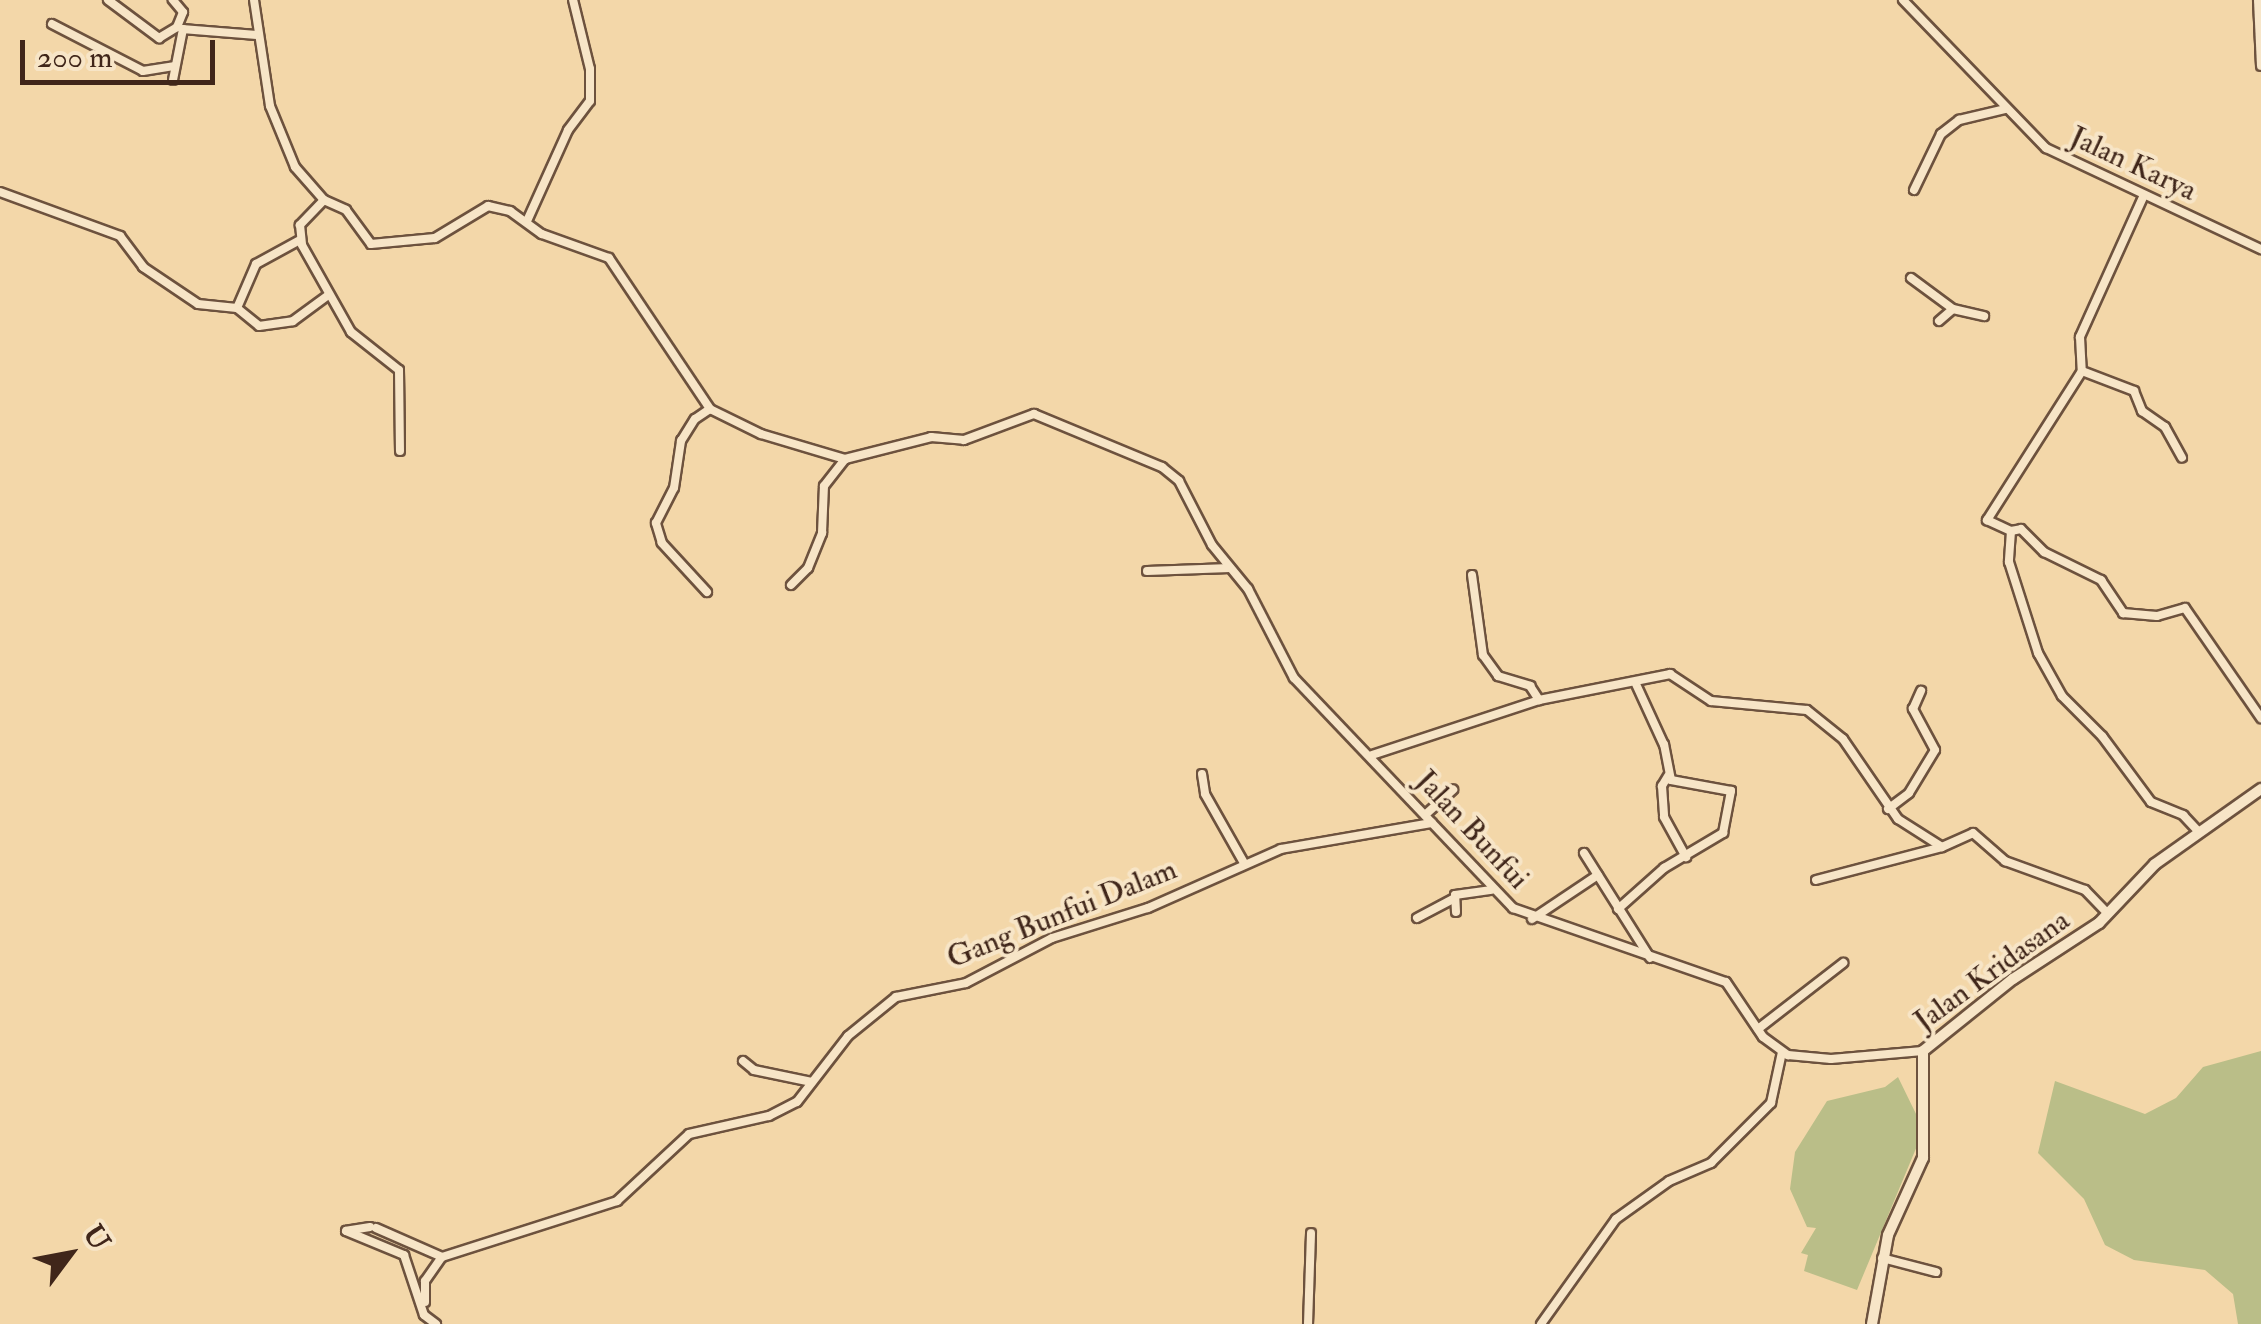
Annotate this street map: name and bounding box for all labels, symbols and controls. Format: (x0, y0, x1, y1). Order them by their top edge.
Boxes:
scale bar (25, 20, 220, 82)
text: 200 m (37, 39, 113, 76)
street label: Jalan Karya (2064, 119, 2202, 209)
street label: Jalan Bunfui (1408, 763, 1536, 897)
street label: Gang Bunfui Dalam (942, 852, 1182, 976)
street label: Jalan Kridasana (1907, 903, 2077, 1039)
north arrow (20, 1204, 120, 1304)
text: U (75, 1219, 117, 1257)

